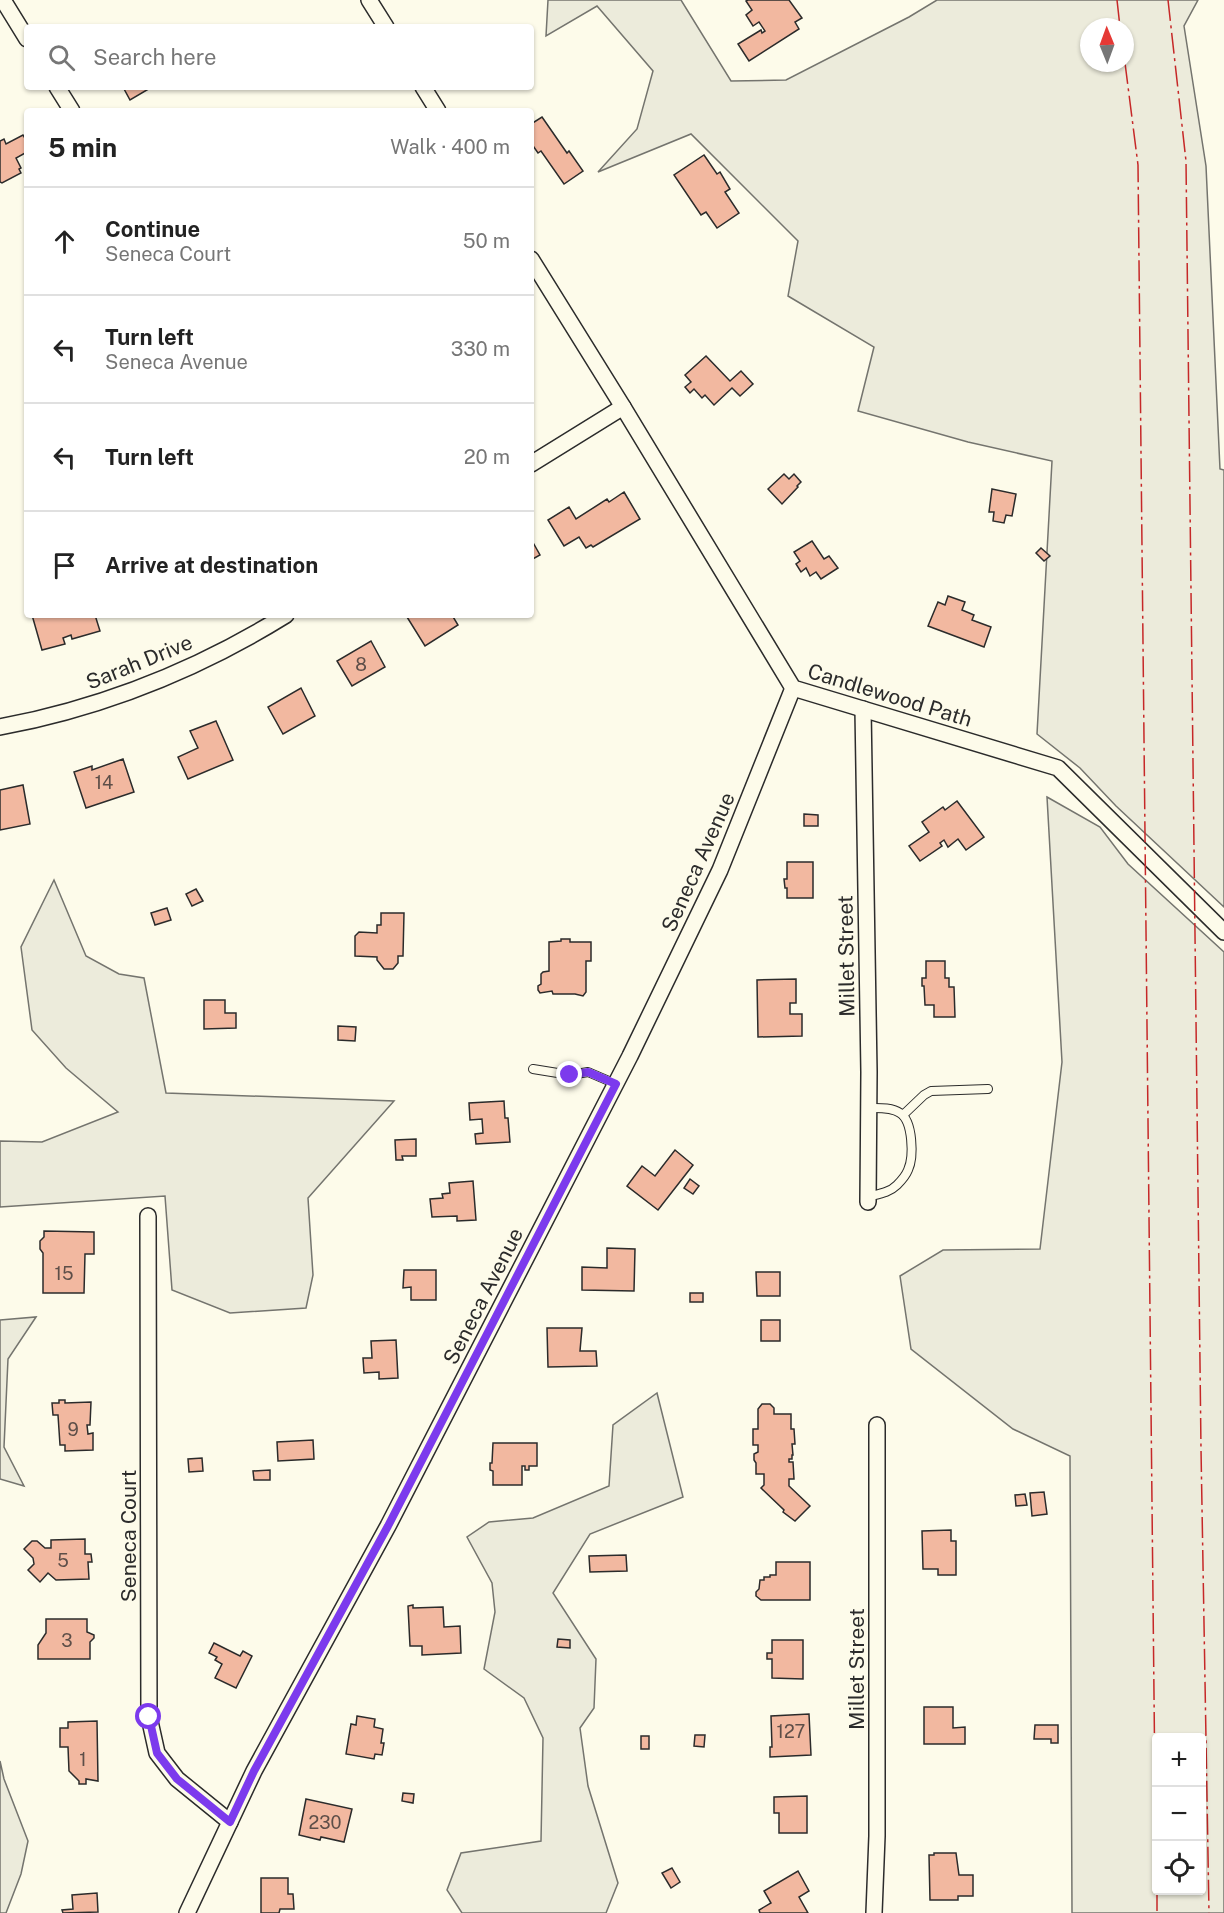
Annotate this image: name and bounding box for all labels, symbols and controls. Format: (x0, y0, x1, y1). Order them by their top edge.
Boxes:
north arrow (1080, 18, 1134, 72)
search box (24, 24, 534, 90)
icon: search (45, 41, 78, 74)
text: Search here (93, 44, 217, 70)
text: 5 min (48, 132, 117, 163)
text: Walk · 400 m (390, 135, 510, 159)
text: Continue (105, 216, 200, 242)
icon: ahead (48, 225, 81, 258)
text: 50 m (463, 229, 510, 253)
text: Seneca Court (105, 242, 231, 266)
text: Turn left (105, 324, 194, 350)
icon: left (48, 333, 81, 366)
text: 330 m (451, 337, 510, 361)
text: Seneca Avenue (105, 350, 248, 374)
icon: left (48, 441, 81, 474)
text: Turn left (105, 444, 194, 470)
text: 20 m (464, 445, 510, 469)
icon: arrive (48, 549, 81, 582)
text: Arrive at destination (105, 552, 318, 578)
street label: Sarah Drive (82, 629, 196, 695)
house number: 8 (355, 654, 367, 675)
street label: Candlewood Path (805, 658, 975, 732)
house number: 14 (95, 772, 113, 793)
street label: Seneca Avenue (656, 788, 740, 936)
street label: Millet Street (832, 895, 860, 1017)
route end (556, 1061, 582, 1087)
street label: Seneca Avenue (438, 1223, 528, 1369)
house number: 15 (55, 1263, 73, 1284)
house number: 9 (67, 1419, 79, 1440)
street label: Seneca Court (116, 1470, 141, 1602)
house number: 5 (57, 1550, 69, 1571)
street label: Millet Street (844, 1608, 869, 1730)
house number: 3 (61, 1630, 73, 1651)
route start (135, 1703, 161, 1729)
house number: 127 (777, 1721, 805, 1742)
map controls (1152, 1733, 1206, 1895)
button: + (1152, 1733, 1206, 1787)
house number: 1 (79, 1749, 87, 1770)
button: − (1152, 1787, 1206, 1841)
house number: 230 (309, 1812, 341, 1833)
button: locate (1152, 1841, 1206, 1895)

